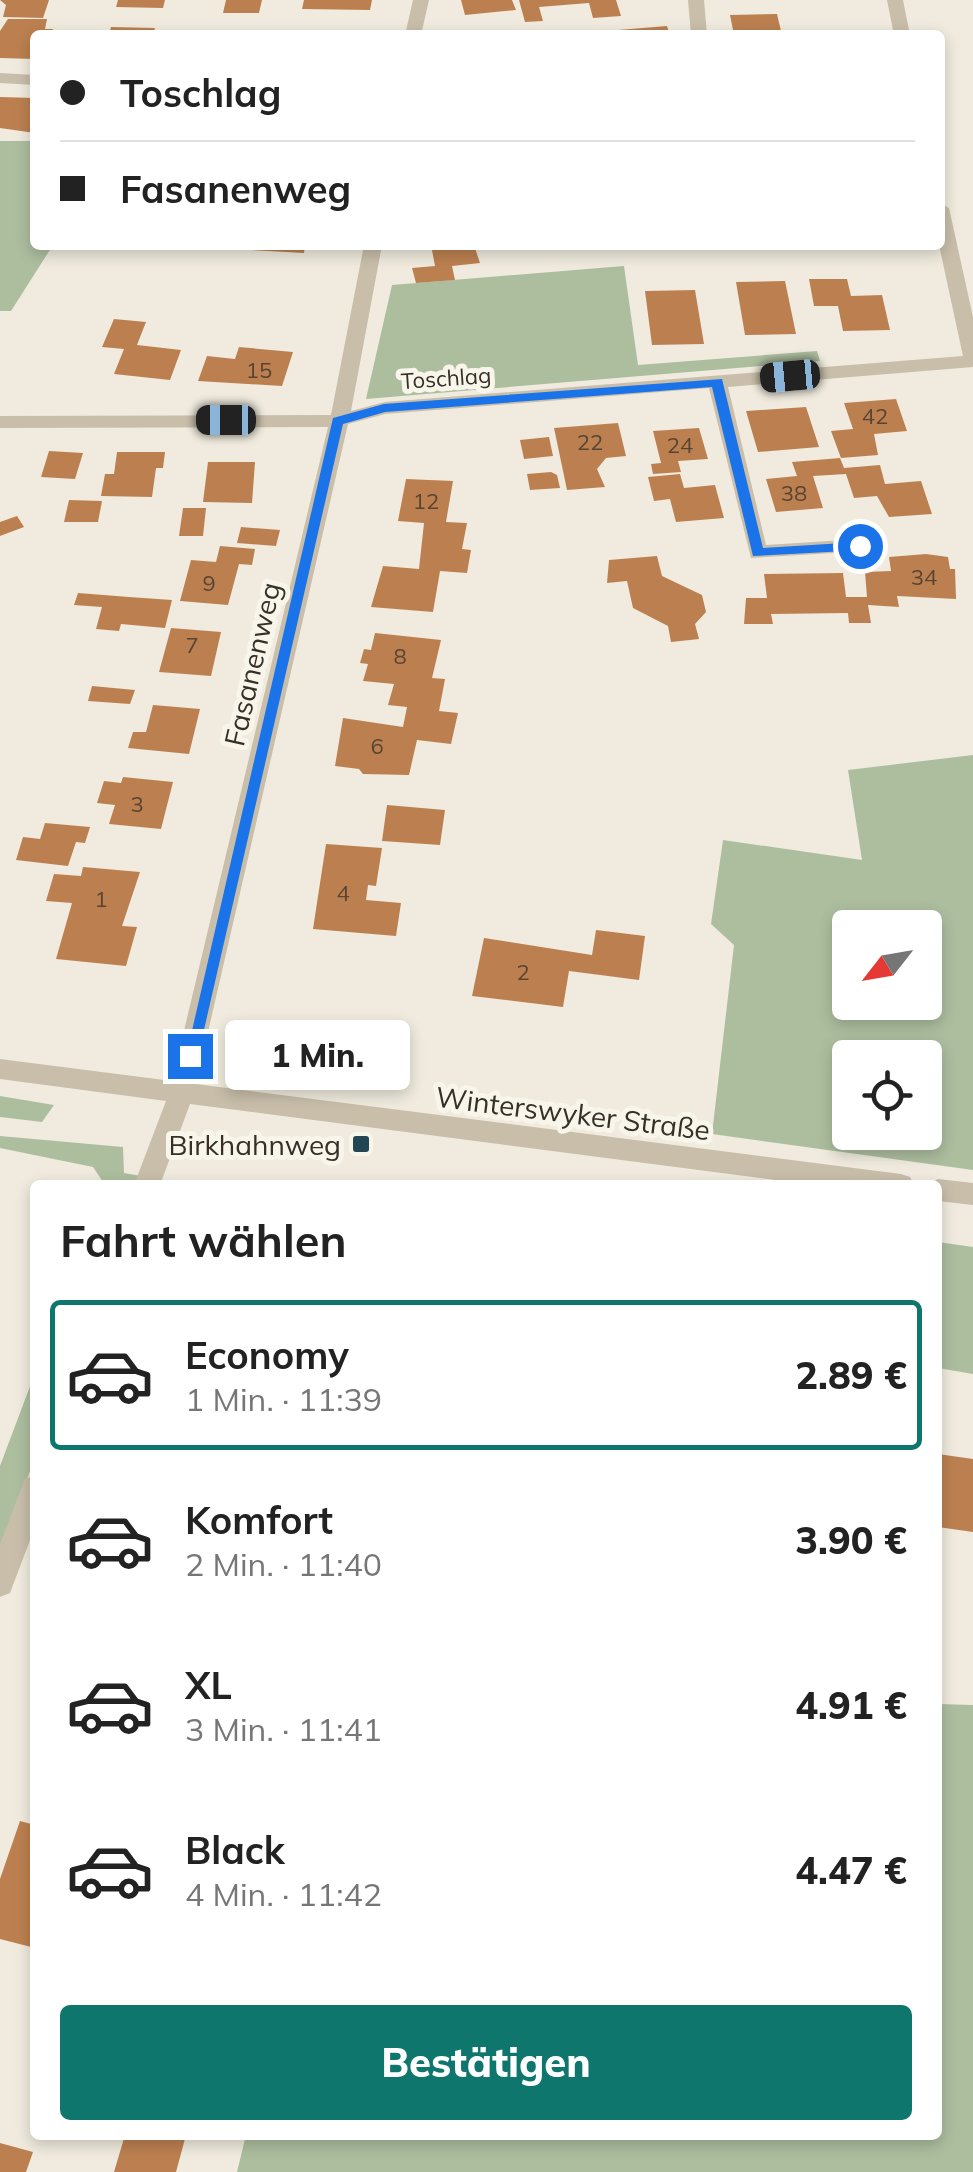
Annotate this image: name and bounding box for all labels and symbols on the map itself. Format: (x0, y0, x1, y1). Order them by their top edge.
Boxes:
house number: 15 (246, 356, 272, 384)
car (759, 358, 821, 394)
street label: Toschlag (400, 361, 492, 395)
house number: 42 (862, 402, 888, 430)
car (196, 405, 256, 435)
house number: 22 (577, 428, 603, 456)
house number: 24 (667, 431, 693, 459)
house number: 38 (781, 479, 807, 507)
house number: 12 (413, 487, 439, 515)
route start (838, 524, 883, 569)
house number: 34 (911, 563, 937, 591)
house number: 9 (202, 569, 216, 597)
street label: Fasanenweg (216, 579, 288, 749)
house number: 7 (185, 631, 199, 659)
house number: 8 (393, 642, 407, 670)
house number: 6 (370, 732, 384, 760)
house number: 3 (130, 790, 144, 818)
house number: 4 (336, 879, 350, 907)
house number: 1 (94, 885, 108, 913)
north arrow (832, 910, 942, 1020)
house number: 2 (516, 958, 530, 986)
callout: 1 Min. (225, 1021, 410, 1091)
route end (168, 1034, 213, 1079)
street label: Winterswyker Straße (434, 1079, 712, 1147)
place label: Birkhahnweg (169, 1127, 341, 1162)
marker: Birkhahnweg (350, 1133, 372, 1155)

